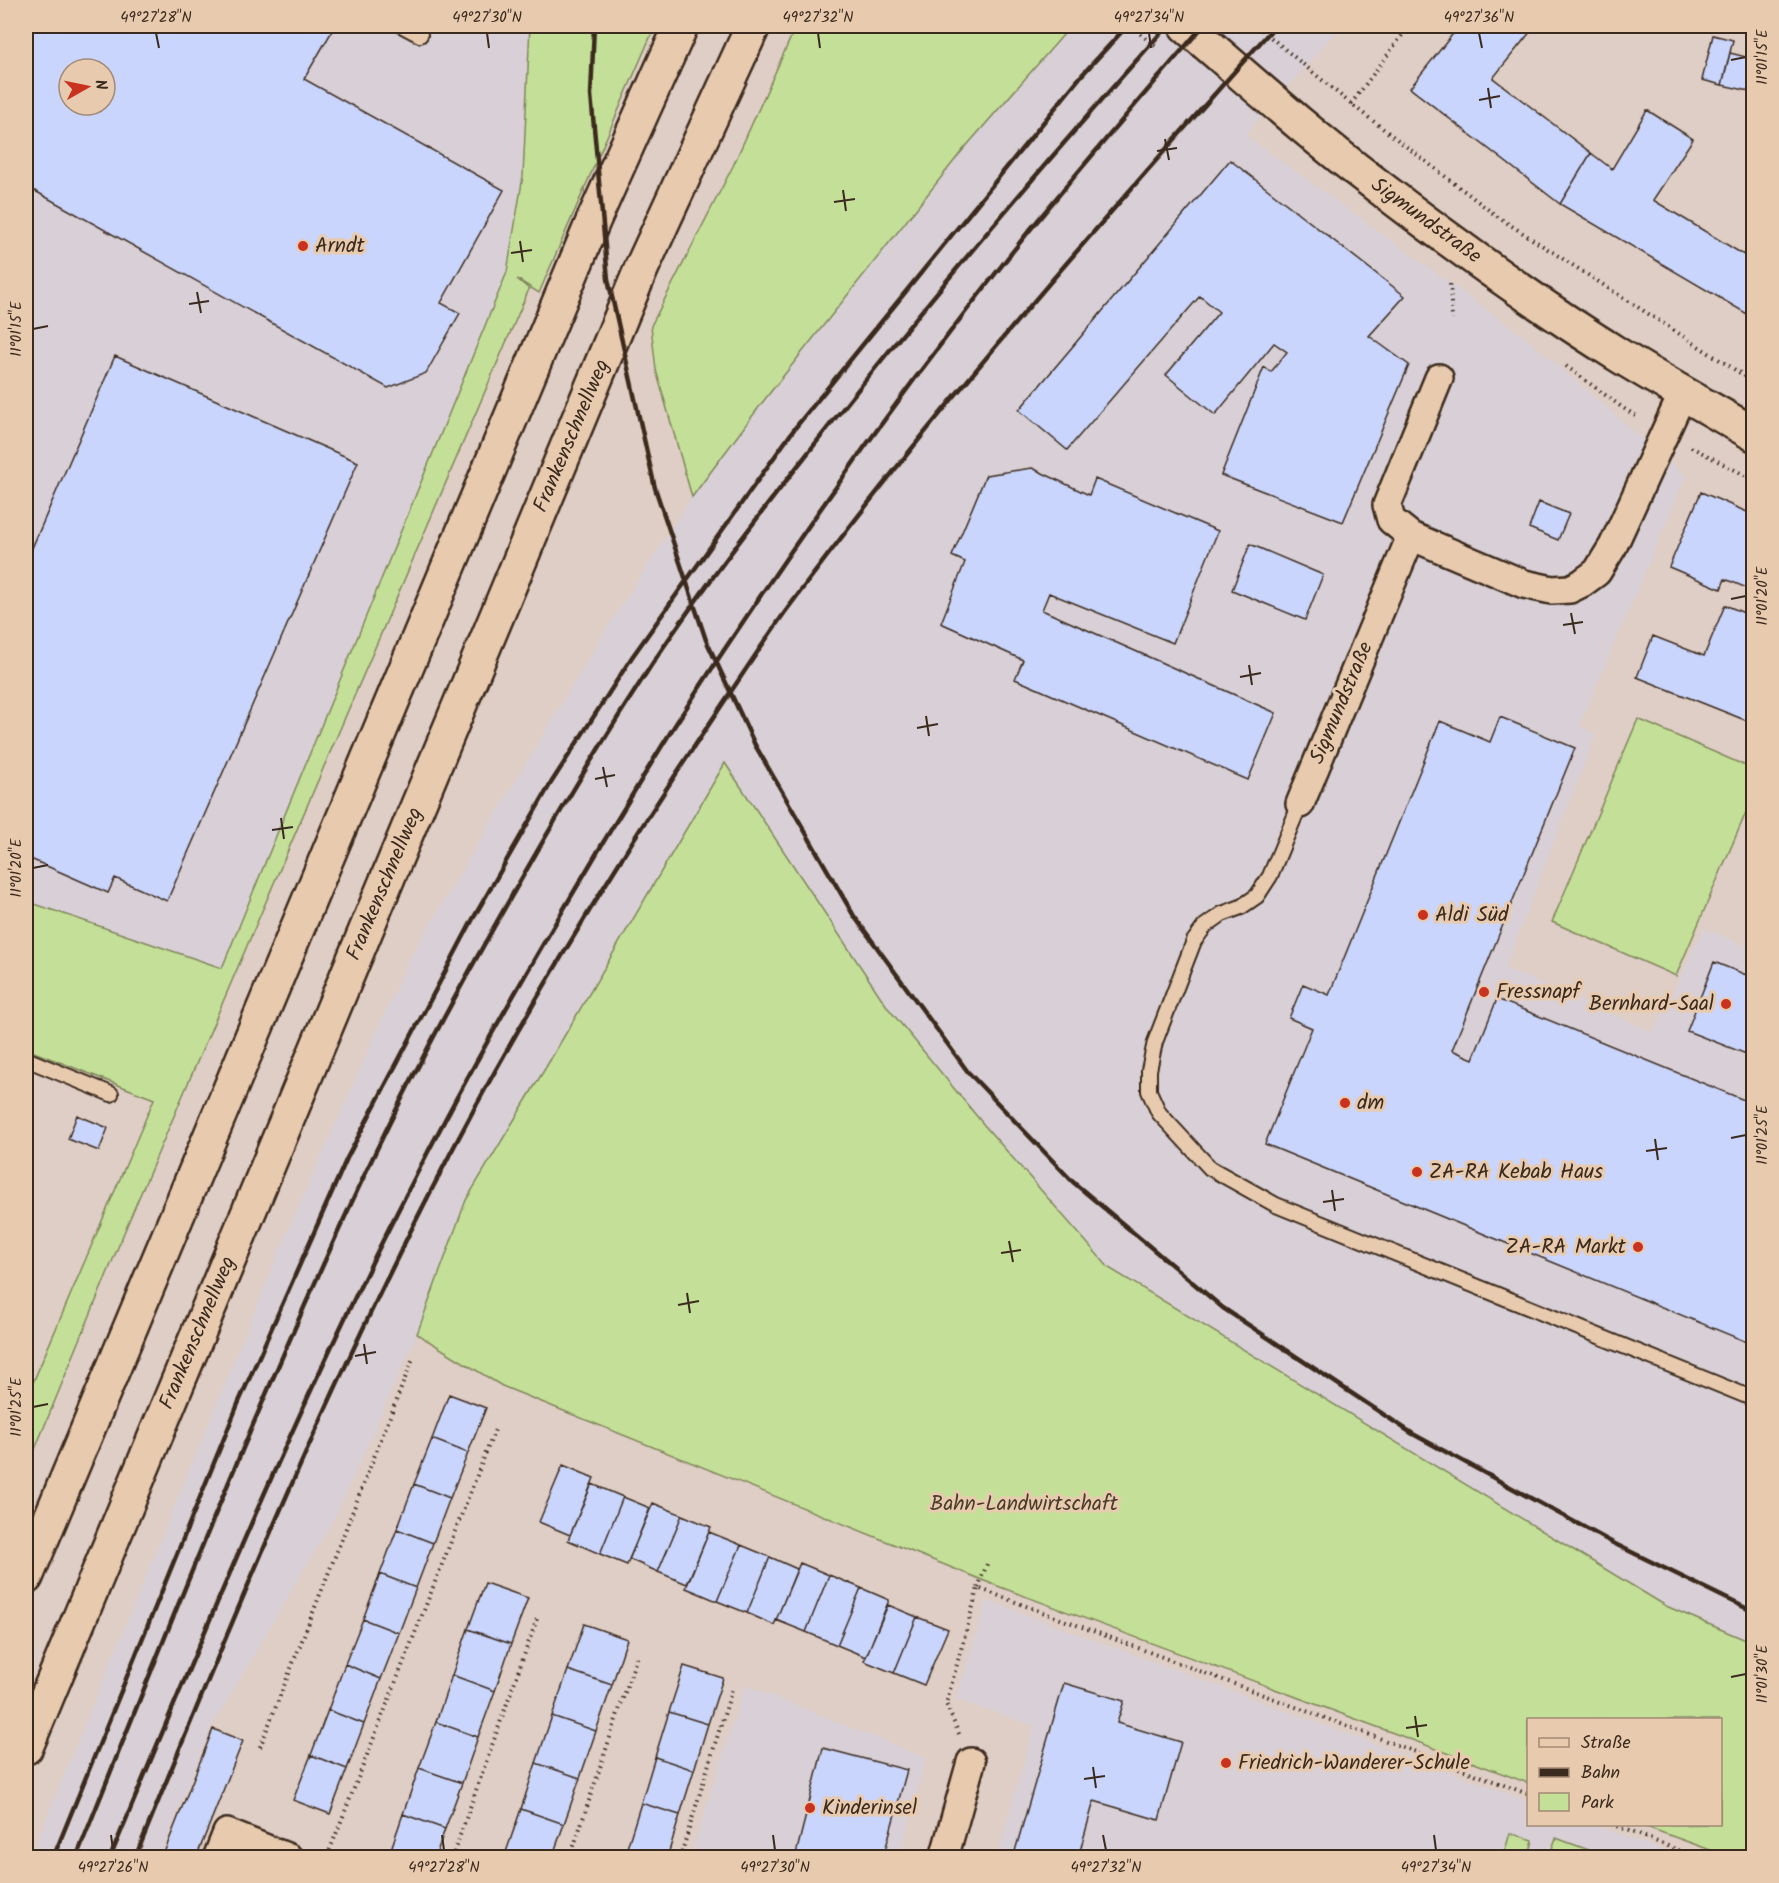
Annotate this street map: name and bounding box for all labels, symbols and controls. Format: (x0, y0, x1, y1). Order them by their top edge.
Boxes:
text: 49°27'28"N (120, 6, 192, 30)
text: 49°27'30"N (452, 6, 522, 30)
text: 49°27'32"N (783, 6, 853, 30)
text: 49°27'34"N (1114, 6, 1184, 30)
text: 49°27'36"N (1444, 6, 1514, 30)
text: 11°01'15"E (1751, 28, 1775, 85)
north arrow (57, 57, 117, 117)
text: N (87, 78, 113, 92)
street label: Sigmundstraße (1364, 169, 1489, 273)
place label: Arndt (315, 230, 365, 263)
marker: Arndt (296, 239, 310, 253)
text: 11°01'15"E (5, 300, 29, 357)
street label: Frankenschnellweg (525, 354, 619, 518)
text: 11°01'20"E (1751, 565, 1775, 625)
street label: Sigmundstraße (1301, 636, 1383, 769)
street label: Frankenschnellweg (338, 802, 432, 966)
text: 11°01'20"E (5, 837, 29, 897)
place label: Aldi Süd (1435, 899, 1509, 932)
marker: Aldi Süd (1416, 908, 1430, 922)
place label: Fressnapf (1496, 976, 1582, 1009)
marker: Fressnapf (1477, 985, 1491, 999)
place label: Bernhard-Saal (1589, 988, 1714, 1021)
marker: Bernhard-Saal (1719, 997, 1733, 1011)
place label: dm (1357, 1087, 1384, 1120)
marker: dm (1338, 1096, 1352, 1110)
text: 11°01'25"E (1751, 1104, 1775, 1165)
place label: ZA-RA Kebab Haus (1429, 1156, 1603, 1189)
marker: ZA-RA Kebab Haus (1410, 1165, 1424, 1179)
place label: ZA-RA Markt (1506, 1231, 1627, 1264)
marker: ZA-RA Markt (1631, 1240, 1645, 1254)
street label: Frankenschnellweg (151, 1251, 245, 1415)
text: 11°01'25"E (5, 1376, 29, 1437)
park label: Bahn-Landwirtschaft (930, 1488, 1119, 1521)
text: 11°01'30"E (1751, 1643, 1775, 1703)
legend (1527, 1718, 1722, 1826)
text: Straße (1581, 1729, 1631, 1758)
place label: Friedrich-Wanderer-Schule (1238, 1747, 1470, 1780)
marker: Friedrich-Wanderer-Schule (1219, 1756, 1233, 1770)
text: Bahn (1581, 1759, 1620, 1788)
text: Park (1581, 1789, 1614, 1818)
place label: Kinderinsel (822, 1792, 917, 1825)
marker: Kinderinsel (803, 1801, 817, 1815)
text: 49°27'26"N (78, 1856, 148, 1880)
text: 49°27'28"N (408, 1856, 480, 1880)
text: 49°27'30"N (740, 1856, 810, 1880)
text: 49°27'32"N (1071, 1856, 1141, 1880)
text: 49°27'34"N (1401, 1856, 1471, 1880)

